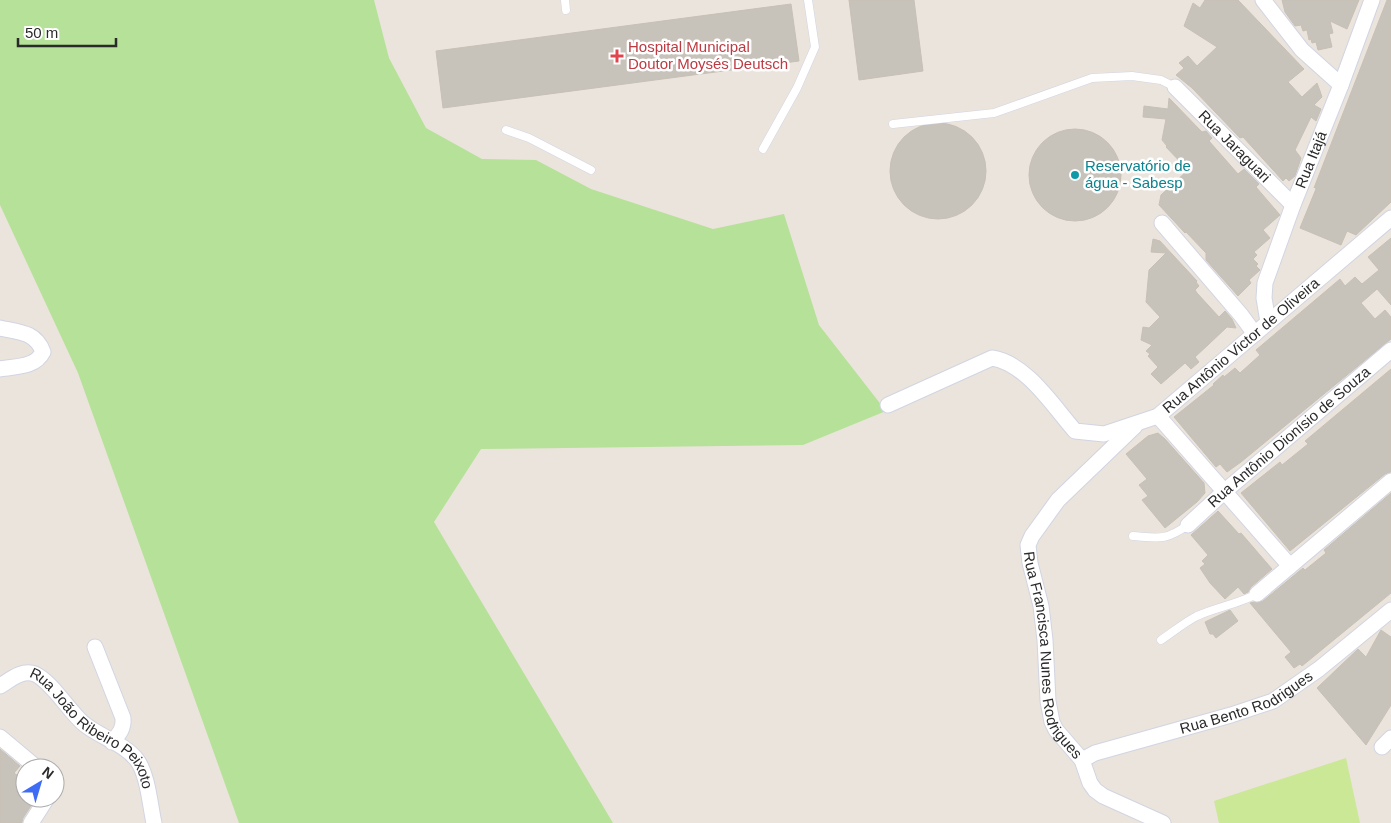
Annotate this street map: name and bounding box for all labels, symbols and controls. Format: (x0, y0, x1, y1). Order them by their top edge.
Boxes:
scale bar (18, 15, 115, 47)
text: 50 m (25, 24, 58, 41)
place label: Hospital Municipal Doutor Moysés Deutsch (628, 38, 788, 72)
marker: Hospital Municipal Doutor Moysés Deutsch (610, 49, 624, 63)
street label: Rua Jaraguari (1195, 107, 1274, 185)
street label: Rua Itajá (1292, 128, 1330, 191)
place label: Reservatório de água - Sabesp (1085, 157, 1191, 191)
marker: Reservatório de água - Sabesp (1069, 169, 1081, 181)
street label: Rua Antônio Victor de Oliveira (1159, 273, 1323, 416)
street label: Rua Antônio Dionísio de Souza (1204, 362, 1374, 511)
street label: Rua Francisca Nunes Rodrigues (1021, 550, 1086, 762)
street label: Rua João Ribeiro Peixoto (27, 664, 157, 790)
street label: Rua Bento Rodrigues (1178, 667, 1316, 737)
north arrow (15, 758, 65, 808)
text: N (39, 763, 57, 782)

